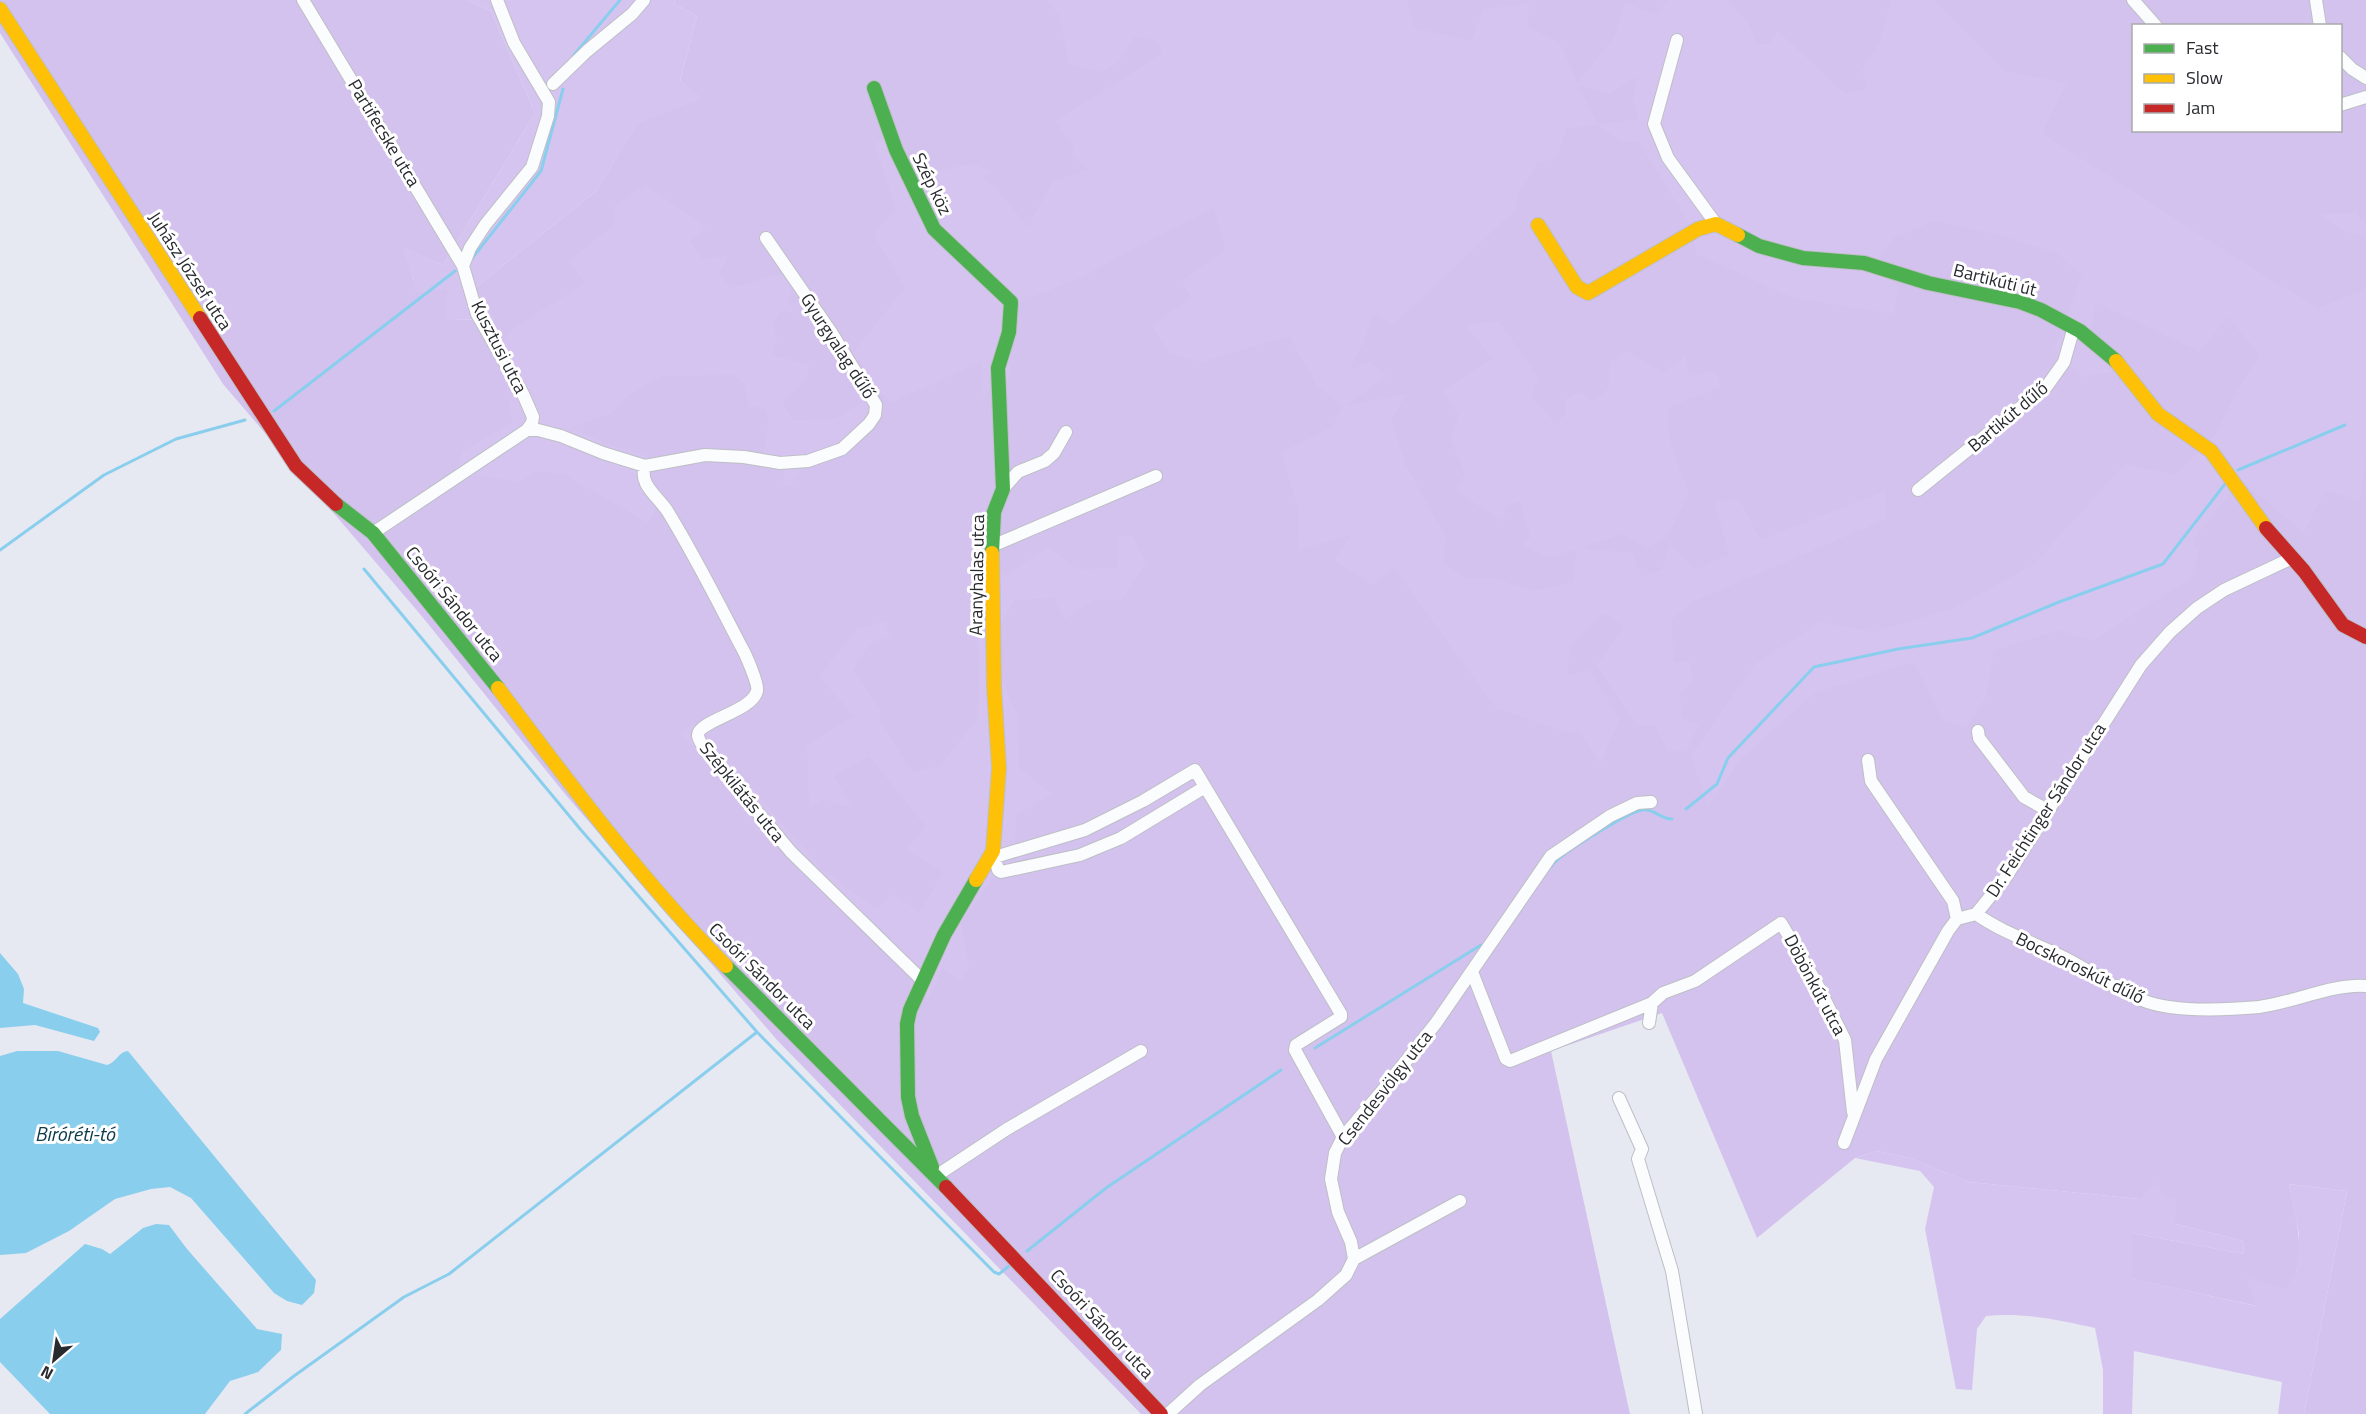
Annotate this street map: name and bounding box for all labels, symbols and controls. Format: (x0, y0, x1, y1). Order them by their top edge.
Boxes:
legend (2132, 24, 2342, 132)
text: Fast (2186, 34, 2219, 61)
text: Slow (2186, 64, 2223, 91)
street label: Partifecske utca (342, 74, 427, 192)
text: Jam (2186, 94, 2215, 121)
street label: Szép köz (906, 148, 959, 220)
street label: Juhász József utca (142, 206, 239, 335)
street label: Bartikúti út (1951, 256, 2040, 303)
street label: Gyurgyalag dűlő (794, 288, 883, 404)
street label: Kusztusi utca (464, 296, 534, 398)
street label: Bartikút dűlő (1962, 375, 2054, 458)
street label: Aranyhalas utca (962, 514, 991, 636)
street label: Csoóri Sándor utca (399, 540, 509, 667)
street label: Dr. Feichtinger Sándor utca (1979, 717, 2112, 902)
street label: Szépkilátás utca (693, 736, 791, 848)
street label: Csoóri Sándor utca (703, 916, 822, 1035)
street label: Bocskoroskút dűlő (2011, 925, 2149, 1010)
street label: Döbönkút utca (1777, 929, 1853, 1040)
street label: Csendesvölgy utca (1331, 1024, 1439, 1151)
water label: Bíróréti-tó (35, 1118, 116, 1149)
street label: Csoóri Sándor utca (1044, 1263, 1161, 1385)
north arrow (24, 1330, 84, 1390)
text: N (36, 1360, 57, 1386)

